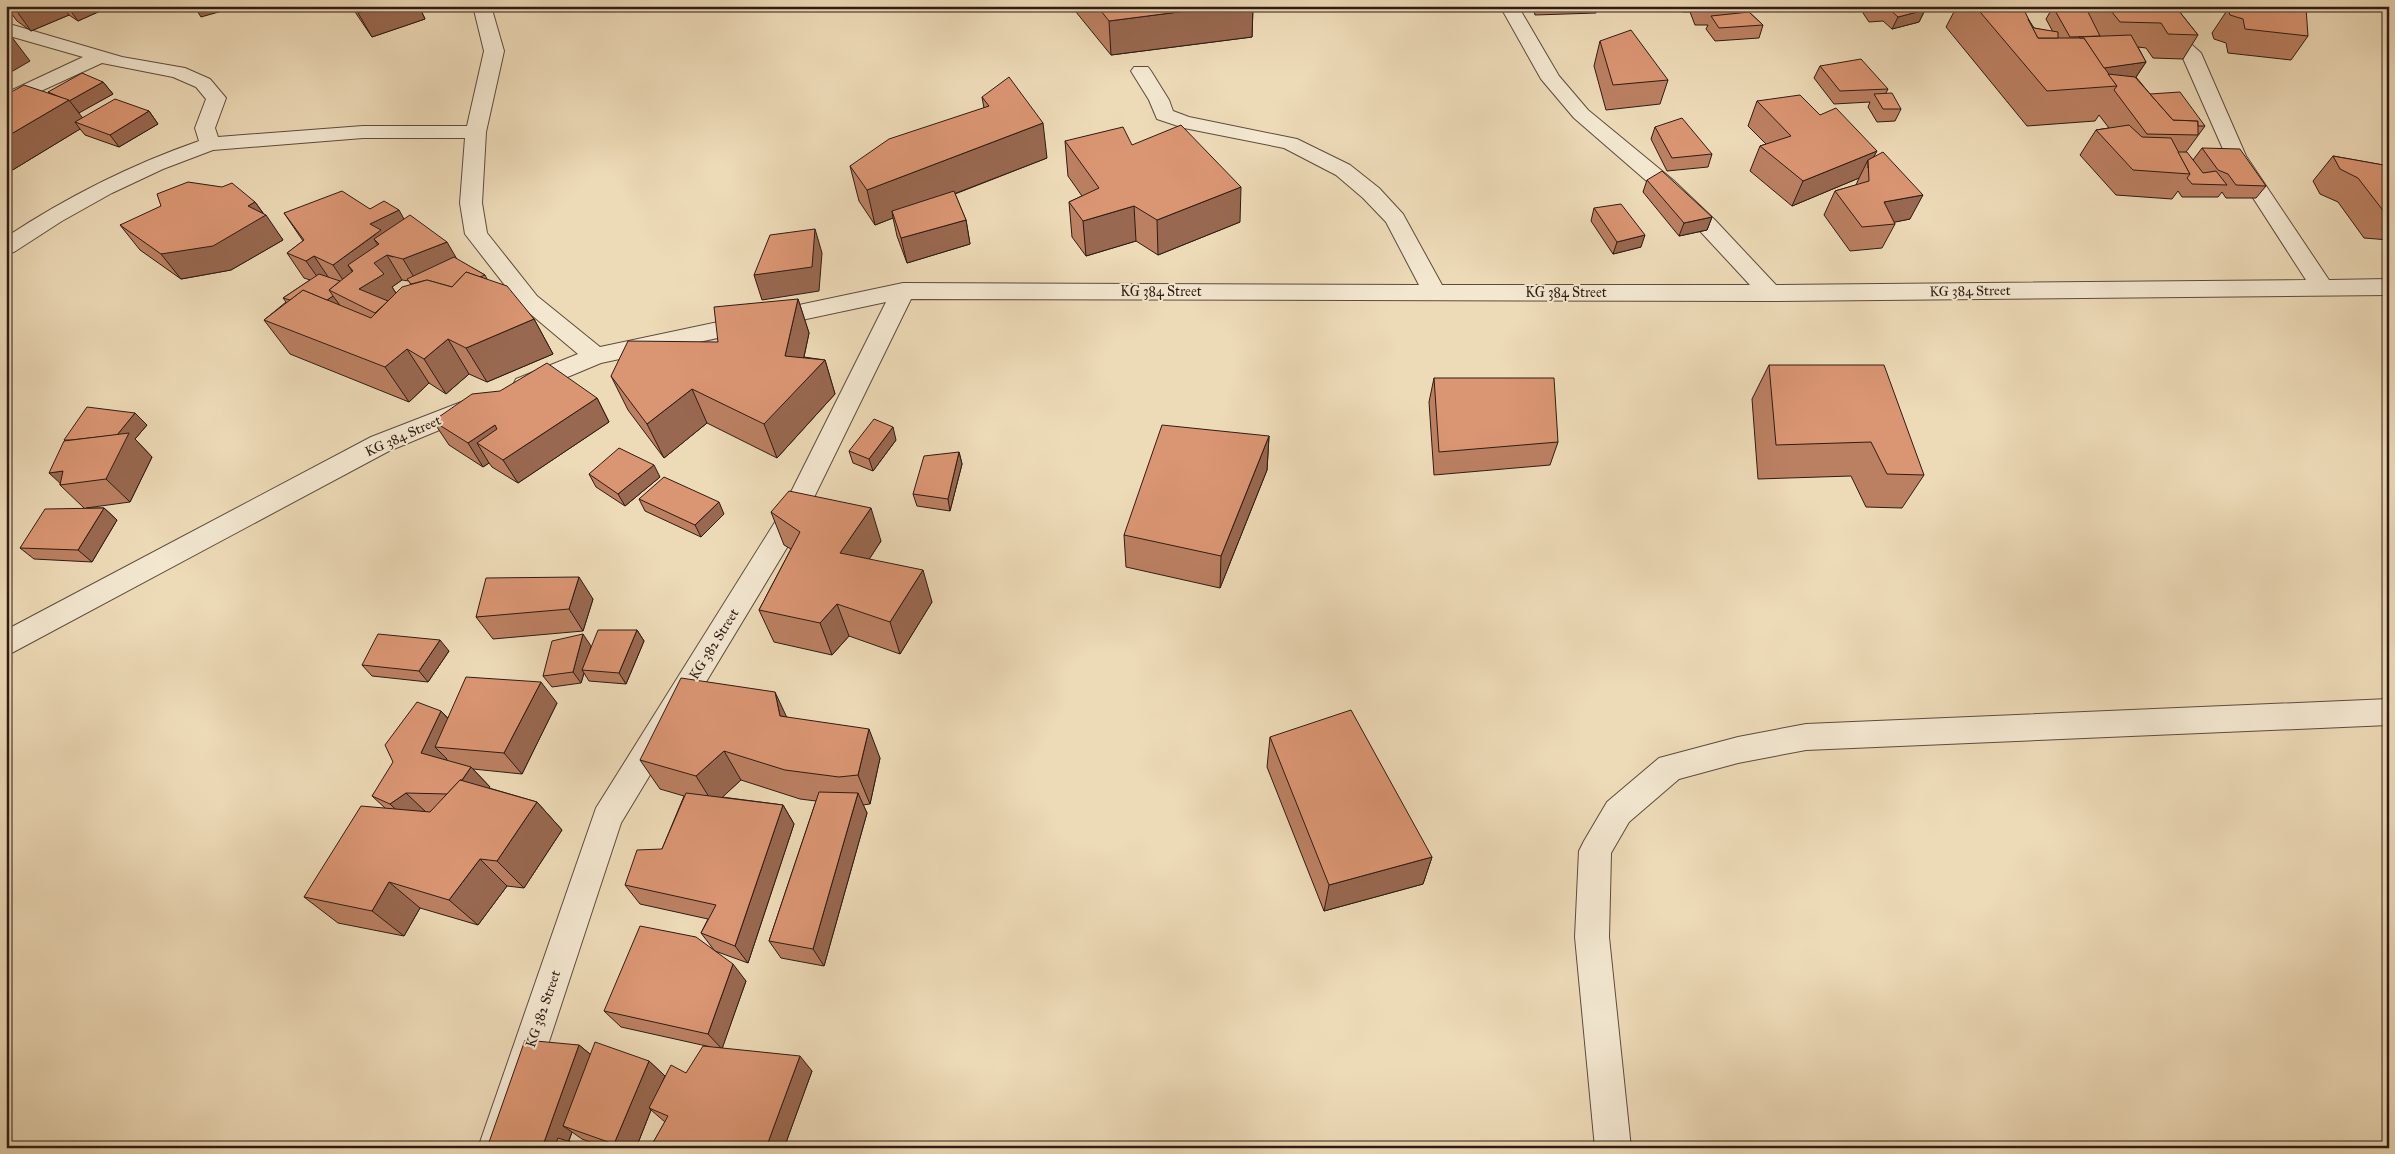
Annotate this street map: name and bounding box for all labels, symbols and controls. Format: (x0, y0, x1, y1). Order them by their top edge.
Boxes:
street label: KG 384 Street (1929, 282, 2011, 300)
street label: KG 384 Street (1120, 283, 1202, 300)
street label: KG 384 Street (1525, 284, 1607, 301)
street label: KG 384 Street (362, 412, 444, 460)
street label: KG 382 Street (685, 605, 743, 683)
street label: KG 382 Street (522, 968, 564, 1050)

